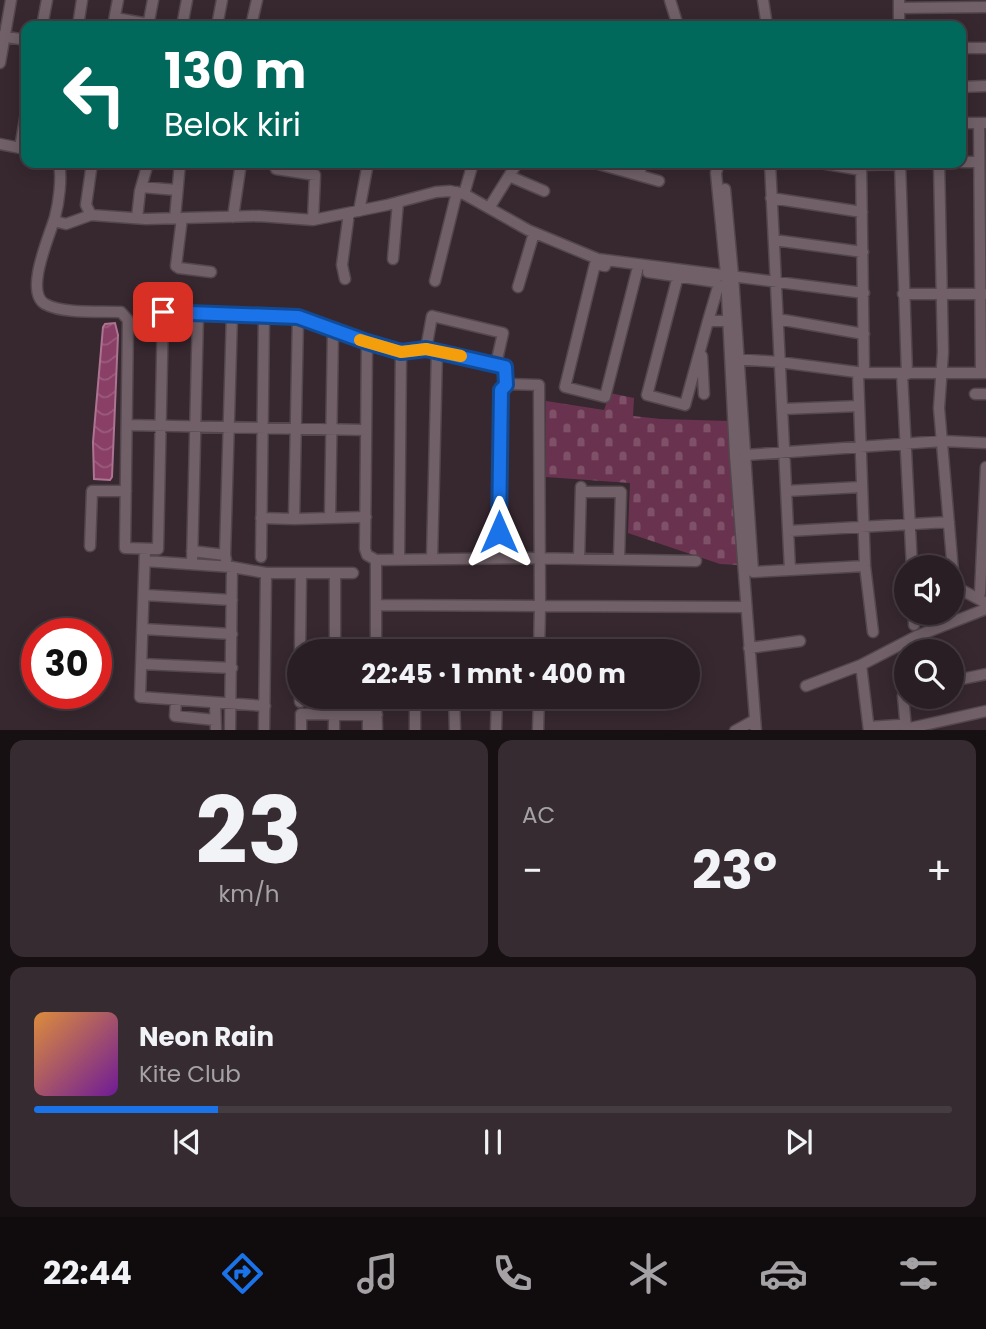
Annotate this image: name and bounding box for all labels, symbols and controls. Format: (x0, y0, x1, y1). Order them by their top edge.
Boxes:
text: 130 m (164, 37, 306, 105)
icon: left (49, 49, 140, 140)
text: Belok kiri (164, 102, 301, 147)
pin (133, 282, 193, 342)
icon: arrive (144, 293, 182, 331)
position arrow (462, 495, 536, 569)
map controls (894, 555, 964, 709)
button: sound (894, 555, 964, 625)
speed limit sign: 30 (21, 618, 112, 709)
button: search (894, 639, 964, 709)
text: 22:45 · 1 mnt · 400 m (361, 656, 626, 692)
text: 23 (195, 767, 303, 895)
text: AC (522, 799, 555, 831)
text: 23° (692, 834, 777, 907)
text: − (522, 844, 543, 897)
text: + (926, 844, 952, 897)
text: km/h (218, 878, 280, 910)
text: Neon Rain (139, 1019, 274, 1055)
text: Kite Club (139, 1058, 241, 1090)
icon: previous (168, 1123, 206, 1161)
icon: pause (474, 1123, 512, 1161)
icon: next (780, 1123, 818, 1161)
icon: directions (218, 1249, 267, 1298)
icon: music (353, 1249, 402, 1298)
icon: phone (488, 1249, 537, 1298)
icon: climate (624, 1249, 673, 1298)
icon: car (759, 1249, 808, 1298)
icon: filters (894, 1249, 943, 1298)
text: 22:44 (43, 1250, 132, 1295)

